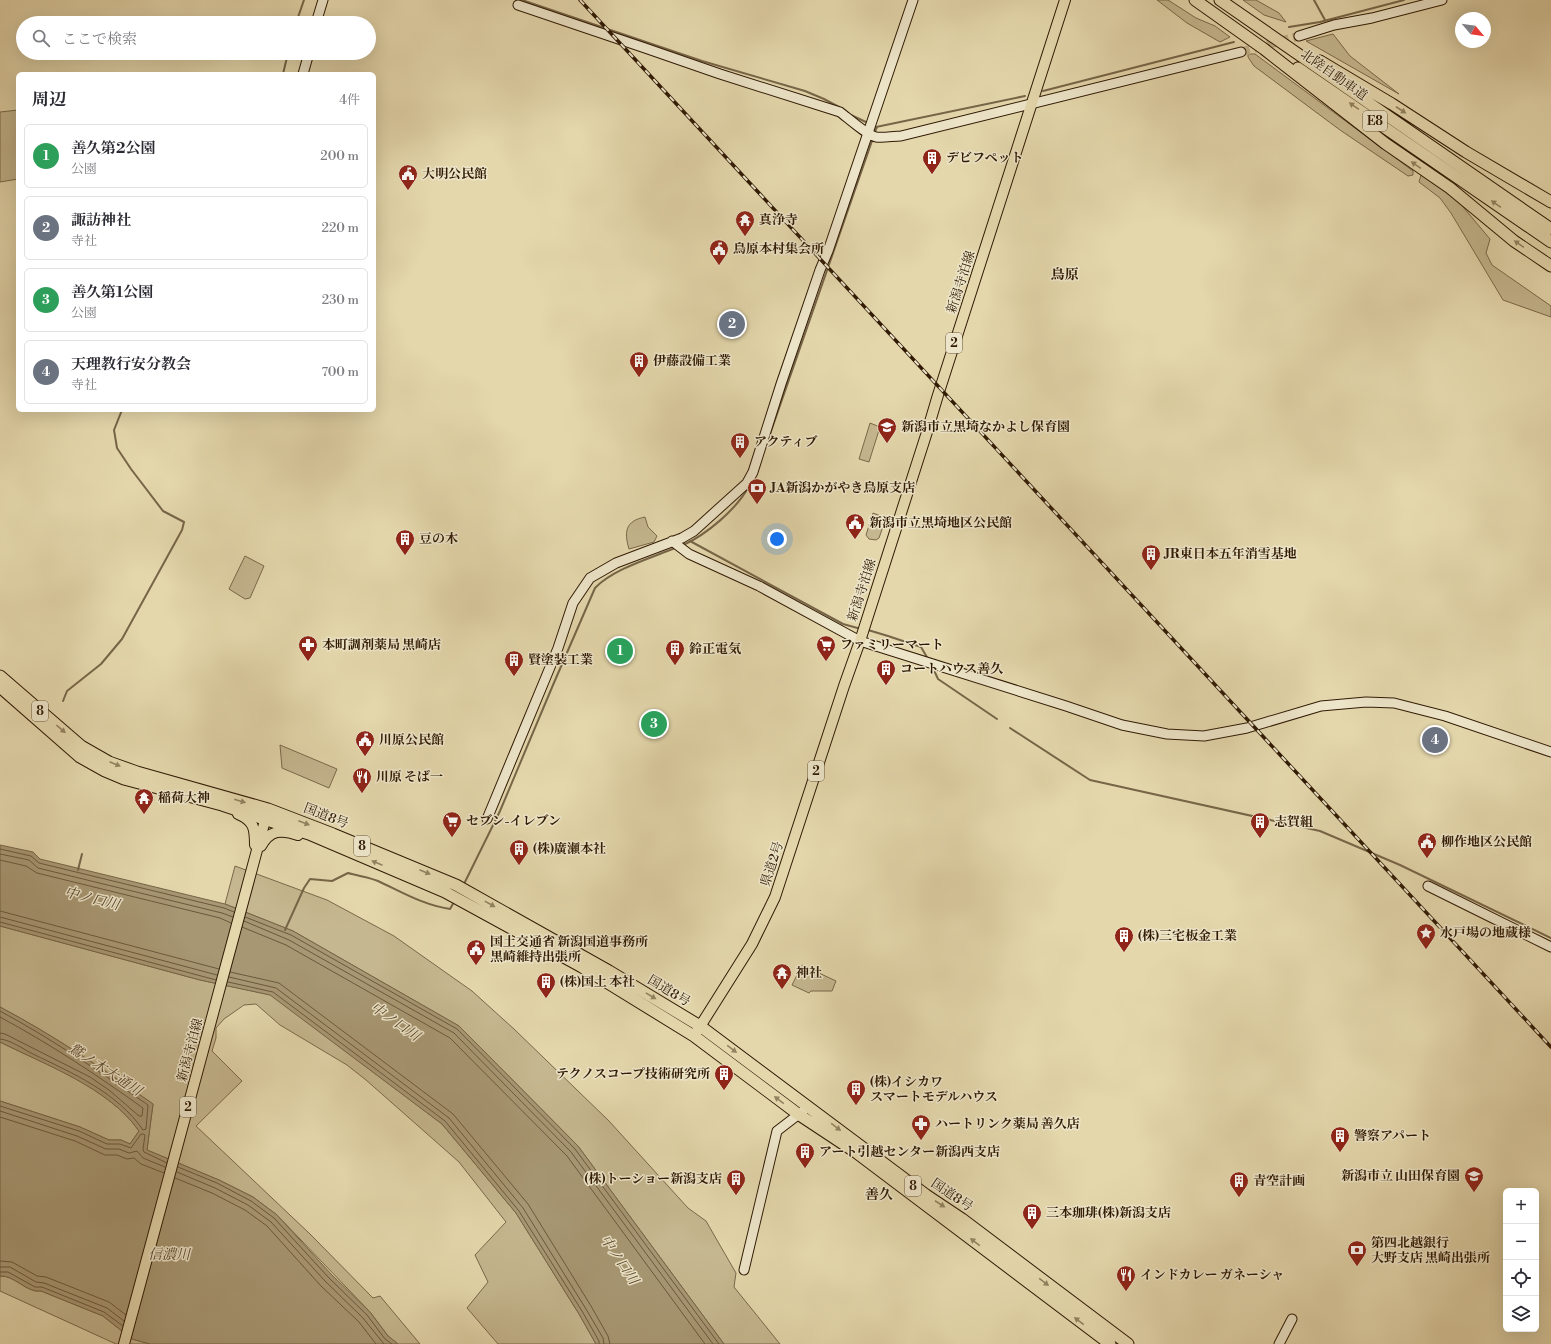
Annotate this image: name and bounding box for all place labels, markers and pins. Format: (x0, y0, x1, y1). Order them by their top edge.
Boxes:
building icon: デビフペット (921, 147, 943, 175)
place label: デビフペット (946, 150, 1023, 166)
public building icon: 大明公民館 (397, 163, 419, 191)
place label: 大明公民館 (422, 166, 487, 182)
temple icon: 真浄寺 (734, 209, 756, 237)
place label: 真浄寺 (759, 212, 798, 228)
public building icon: 鳥原本村集会所 (708, 238, 730, 266)
place label: 鳥原本村集会所 (733, 241, 824, 257)
pin: 2 (719, 309, 745, 339)
building icon: 伊藤設備工業 (628, 350, 650, 378)
place label: 伊藤設備工業 (653, 353, 731, 369)
school or university icon: 新潟市立黒埼なかよし保育園 (876, 416, 898, 444)
place label: 新潟市立黒埼なかよし保育園 (901, 419, 1070, 435)
building icon: アクティブ (729, 431, 751, 459)
place label: アクティブ (754, 434, 818, 450)
bank icon: JA新潟かがやき鳥原支店 (746, 477, 768, 505)
place label: JA新潟かがやき鳥原支店 (769, 480, 915, 496)
public building icon: 新潟市立黒埼地区公民館 (844, 512, 866, 540)
place label: 新潟市立黒埼地区公民館 (869, 515, 1012, 531)
building icon: 豆の木 (394, 528, 416, 556)
place label: 豆の木 (419, 531, 458, 547)
building icon: JR東日本五年消雪基地 (1140, 543, 1162, 571)
place label: JR東日本五年消雪基地 (1163, 546, 1297, 562)
pharmacy icon: 本町調剤薬局 黒崎店 (297, 634, 319, 662)
supermarket icon: ファミリーマート (815, 634, 837, 662)
pin: 1 (607, 636, 633, 666)
place label: 本町調剤薬局 黒崎店 (322, 637, 441, 653)
place label: ファミリーマート (840, 637, 944, 653)
building icon: 鈴正電気 (664, 638, 686, 666)
place label: 鈴正電気 (689, 641, 741, 657)
building icon: 賢塗装工業 (503, 649, 525, 677)
place label: 賢塗装工業 (528, 652, 593, 668)
building icon: コートハウス善久 (875, 658, 897, 686)
place label: コートハウス善久 (900, 661, 1003, 677)
pin: 3 (641, 709, 667, 739)
pin: 4 (1422, 725, 1448, 755)
public building icon: 川原公民館 (354, 729, 376, 757)
place label: 川原公民館 (379, 732, 444, 748)
restaurant icon: 川原 そば一 (351, 766, 373, 794)
place label: 川原 そば一 (376, 769, 443, 785)
temple icon: 稲荷大神 (133, 787, 155, 815)
place label: 稲荷大神 (158, 790, 210, 806)
supermarket icon: セブン-イレブン (441, 810, 463, 838)
building icon: 志賀組 (1249, 811, 1271, 839)
place label: セブン-イレブン (466, 813, 561, 829)
place label: 志賀組 (1274, 814, 1313, 830)
public building icon: 柳作地区公民館 (1416, 831, 1438, 859)
place label: 柳作地区公民館 (1441, 834, 1532, 850)
building icon: (株)廣瀬本社 (508, 838, 530, 866)
place label: (株)廣瀬本社 (533, 841, 606, 857)
place icon: 水戸場の地蔵様 (1415, 922, 1437, 950)
building icon: (株)三宅板金工業 (1113, 925, 1135, 953)
place label: 水戸場の地蔵様 (1440, 925, 1531, 941)
place label: (株)三宅板金工業 (1138, 928, 1237, 944)
place label: 国土交通省 新潟国道事務所 黒崎維持出張所 (490, 934, 648, 965)
public building icon: 国土交通省 新潟国道事務所 黒崎維持出張所 (465, 938, 487, 966)
temple icon: 神社 (771, 962, 793, 990)
place label: 神社 (796, 965, 822, 981)
building icon: (株)国土 本社 (535, 971, 557, 999)
place label: (株)国土 本社 (560, 974, 635, 990)
building icon: テクノスコープ技術研究所 (713, 1063, 735, 1091)
place label: テクノスコープ技術研究所 (556, 1066, 710, 1082)
place label: (株)イシカワ スマートモデルハウス (870, 1074, 998, 1105)
building icon: (株)イシカワ スマートモデルハウス (845, 1078, 867, 1106)
pharmacy icon: ハートリンク薬局 善久店 (910, 1113, 932, 1141)
place label: ハートリンク薬局 善久店 (935, 1116, 1080, 1132)
building icon: 警察アパート (1329, 1125, 1351, 1153)
place label: 警察アパート (1354, 1128, 1431, 1144)
building icon: アート引越センター新潟西支店 (794, 1141, 816, 1169)
place label: アート引越センター新潟西支店 (819, 1144, 1000, 1160)
school or university icon: 新潟市立 山田保育園 (1463, 1165, 1485, 1193)
building icon: (株)トーショー新潟支店 (725, 1168, 747, 1196)
place label: 新潟市立 山田保育園 (1341, 1168, 1460, 1184)
building icon: 青空計画 (1228, 1170, 1250, 1198)
place label: (株)トーショー新潟支店 (584, 1171, 722, 1187)
place label: 青空計画 (1253, 1173, 1305, 1189)
building icon: 三本珈琲(株)新潟支店 (1021, 1202, 1043, 1230)
place label: 三本珈琲(株)新潟支店 (1046, 1205, 1171, 1221)
place label: 第四北越銀行 大野支店 黒崎出張所 (1371, 1235, 1490, 1266)
bank icon: 第四北越銀行 大野支店 黒崎出張所 (1346, 1239, 1368, 1267)
restaurant icon: インドカレー ガネーシャ (1115, 1264, 1137, 1292)
place label: インドカレー ガネーシャ (1140, 1267, 1284, 1283)

